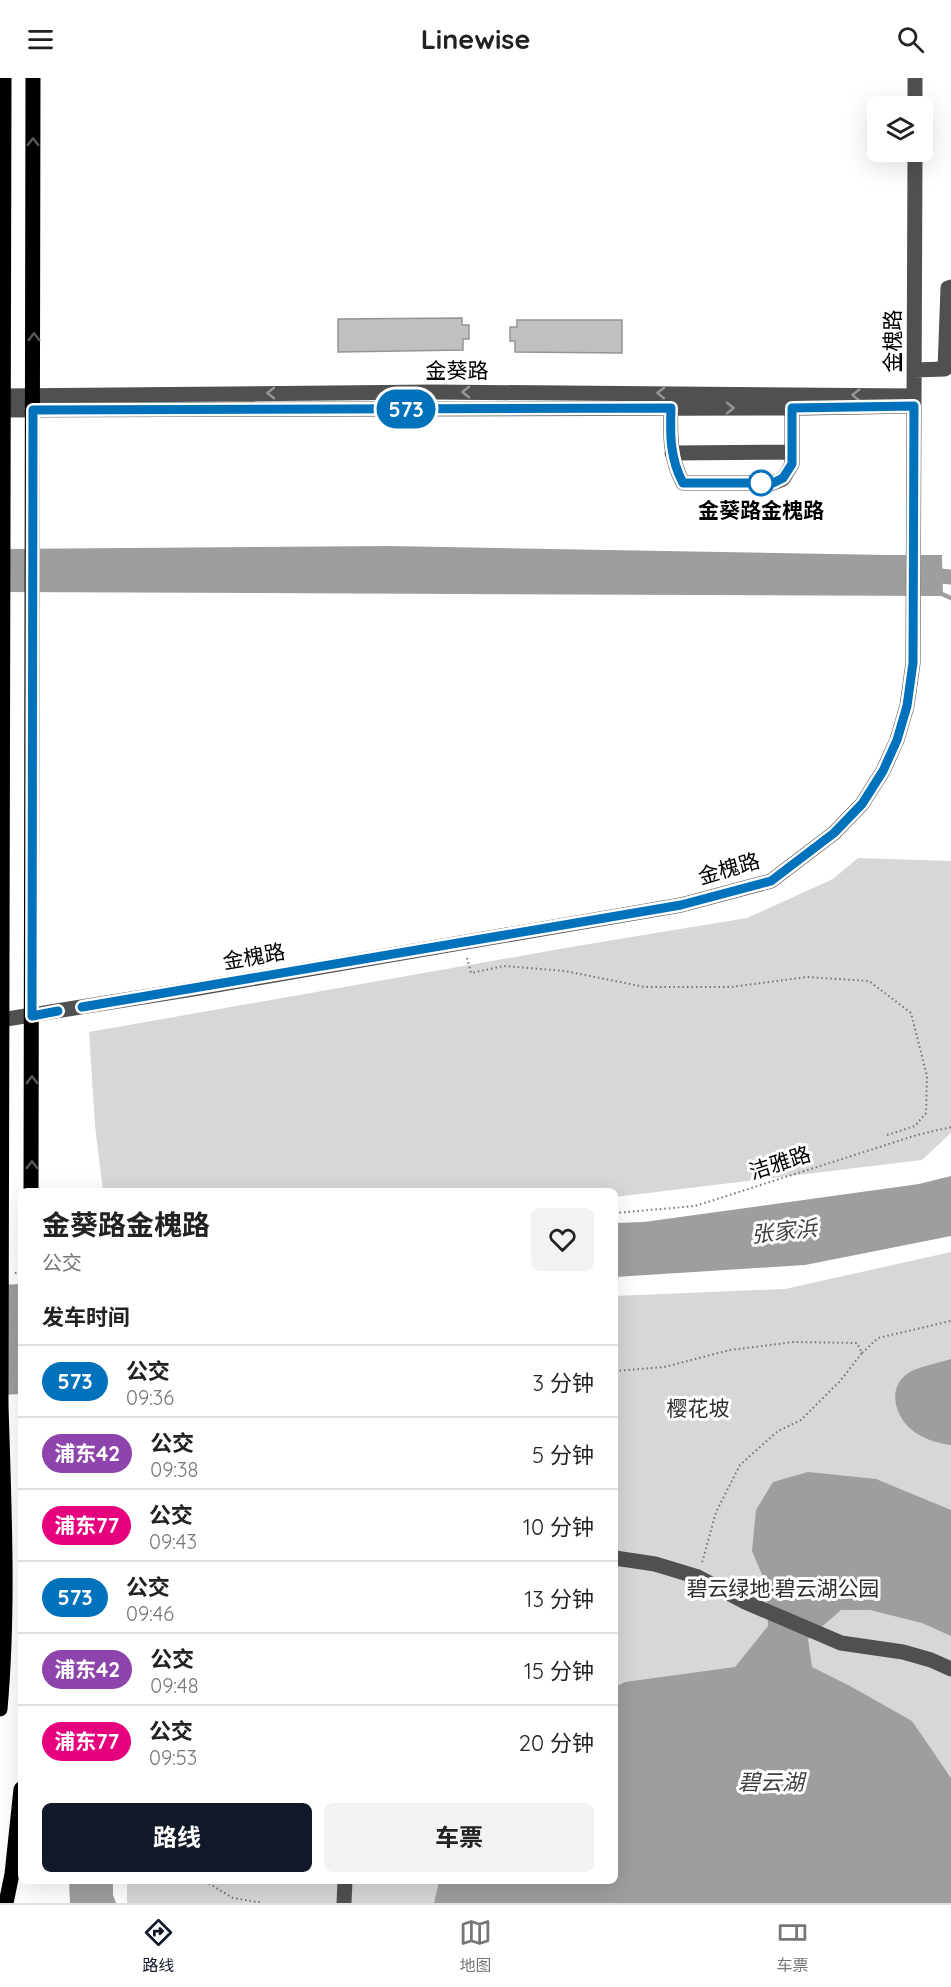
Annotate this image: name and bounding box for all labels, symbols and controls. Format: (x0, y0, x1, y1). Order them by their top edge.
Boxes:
text: Linewise (421, 22, 530, 56)
icon: menu (24, 23, 57, 56)
icon: search (894, 23, 927, 56)
map controls (867, 96, 933, 162)
button: layers (867, 96, 933, 162)
one-way arrow (27, 138, 39, 147)
street label: 金槐路 (879, 310, 905, 373)
one-way arrow (28, 333, 40, 342)
street label: 金葵路 (426, 357, 489, 383)
one-way arrow (461, 386, 470, 398)
one-way arrow (266, 387, 275, 399)
one-way arrow (656, 387, 665, 399)
one-way arrow (851, 389, 860, 401)
line badge: 573 (372, 390, 440, 428)
text: 573 (389, 396, 423, 422)
one-way arrow (725, 402, 734, 414)
marker: 金葵路金槐路 (748, 470, 774, 496)
place label: 金葵路金槐路 (698, 497, 824, 523)
street label: 金槐路 (695, 847, 763, 889)
street label: 金槐路 (221, 938, 287, 974)
one-way arrow (26, 1075, 38, 1084)
street label: 洁雅路 (746, 1140, 814, 1184)
one-way arrow (25, 1160, 38, 1169)
text: 金葵路金槐路 (42, 1207, 210, 1242)
button: heart (531, 1208, 594, 1271)
water label: 张家浜 (750, 1213, 820, 1248)
text: 公交 (42, 1250, 82, 1275)
text: 发车时间 (42, 1303, 130, 1331)
text: 公交 (126, 1357, 170, 1385)
text: 573 (58, 1368, 92, 1394)
text: 3 分钟 (532, 1369, 594, 1397)
text: 09:36 (126, 1385, 174, 1410)
park label: 樱花坡 (667, 1395, 730, 1421)
text: 公交 (150, 1429, 194, 1457)
text: 浦东42 (54, 1440, 120, 1466)
text: 5 分钟 (532, 1441, 594, 1469)
text: 09:38 (150, 1457, 198, 1482)
text: 公交 (149, 1501, 193, 1529)
text: 浦东77 (54, 1512, 119, 1538)
text: 10 分钟 (523, 1513, 594, 1541)
text: 09:43 (149, 1529, 197, 1554)
text: 公交 (126, 1573, 170, 1601)
park label: 碧云绿地·碧云湖公园 (686, 1575, 880, 1601)
text: 573 (58, 1584, 92, 1610)
text: 13 分钟 (524, 1585, 594, 1613)
text: 09:46 (126, 1601, 174, 1626)
text: 公交 (150, 1645, 194, 1673)
text: 浦东42 (54, 1656, 120, 1682)
text: 15 分钟 (524, 1657, 594, 1685)
text: 09:48 (150, 1673, 198, 1698)
text: 公交 (149, 1717, 193, 1745)
text: 浦东77 (54, 1728, 119, 1754)
text: 20 分钟 (519, 1729, 594, 1757)
text: 09:53 (149, 1745, 197, 1770)
water label: 碧云湖 (738, 1768, 807, 1796)
button: 路线 (42, 1803, 312, 1872)
button: 车票 (324, 1803, 594, 1872)
tab: 路线 (142, 1916, 175, 1976)
tab: 地图 (459, 1916, 492, 1976)
tab: 车票 (776, 1916, 809, 1976)

